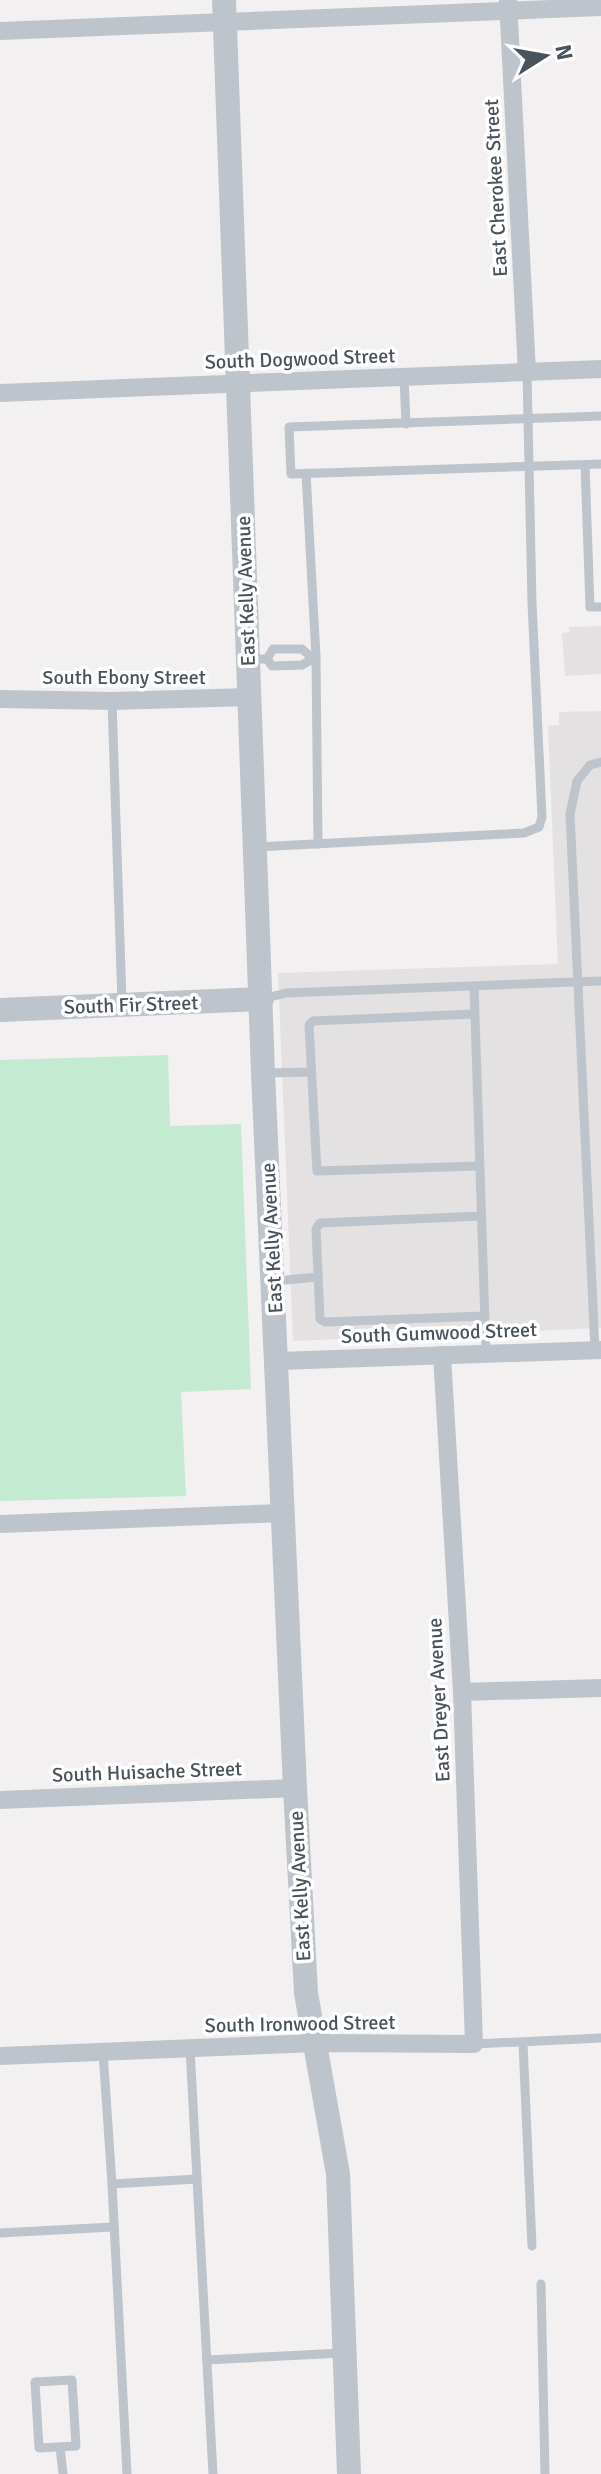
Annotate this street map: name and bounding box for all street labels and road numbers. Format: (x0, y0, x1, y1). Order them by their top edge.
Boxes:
street label: East Cherokee Street (479, 98, 513, 278)
street label: South Dogwood Street (204, 343, 396, 375)
street label: East Kelly Avenue (231, 515, 261, 667)
street label: South Ebony Street (42, 665, 206, 690)
street label: South Fir Street (63, 990, 199, 1020)
street label: East Kelly Avenue (256, 1162, 288, 1314)
street label: South Gumwood Street (340, 1317, 538, 1349)
street label: East Dreyer Avenue (422, 1617, 456, 1783)
street label: South Huisache Street (52, 1756, 242, 1788)
street label: East Kelly Avenue (284, 1810, 316, 1962)
street label: South Ironwood Street (204, 2010, 396, 2038)

